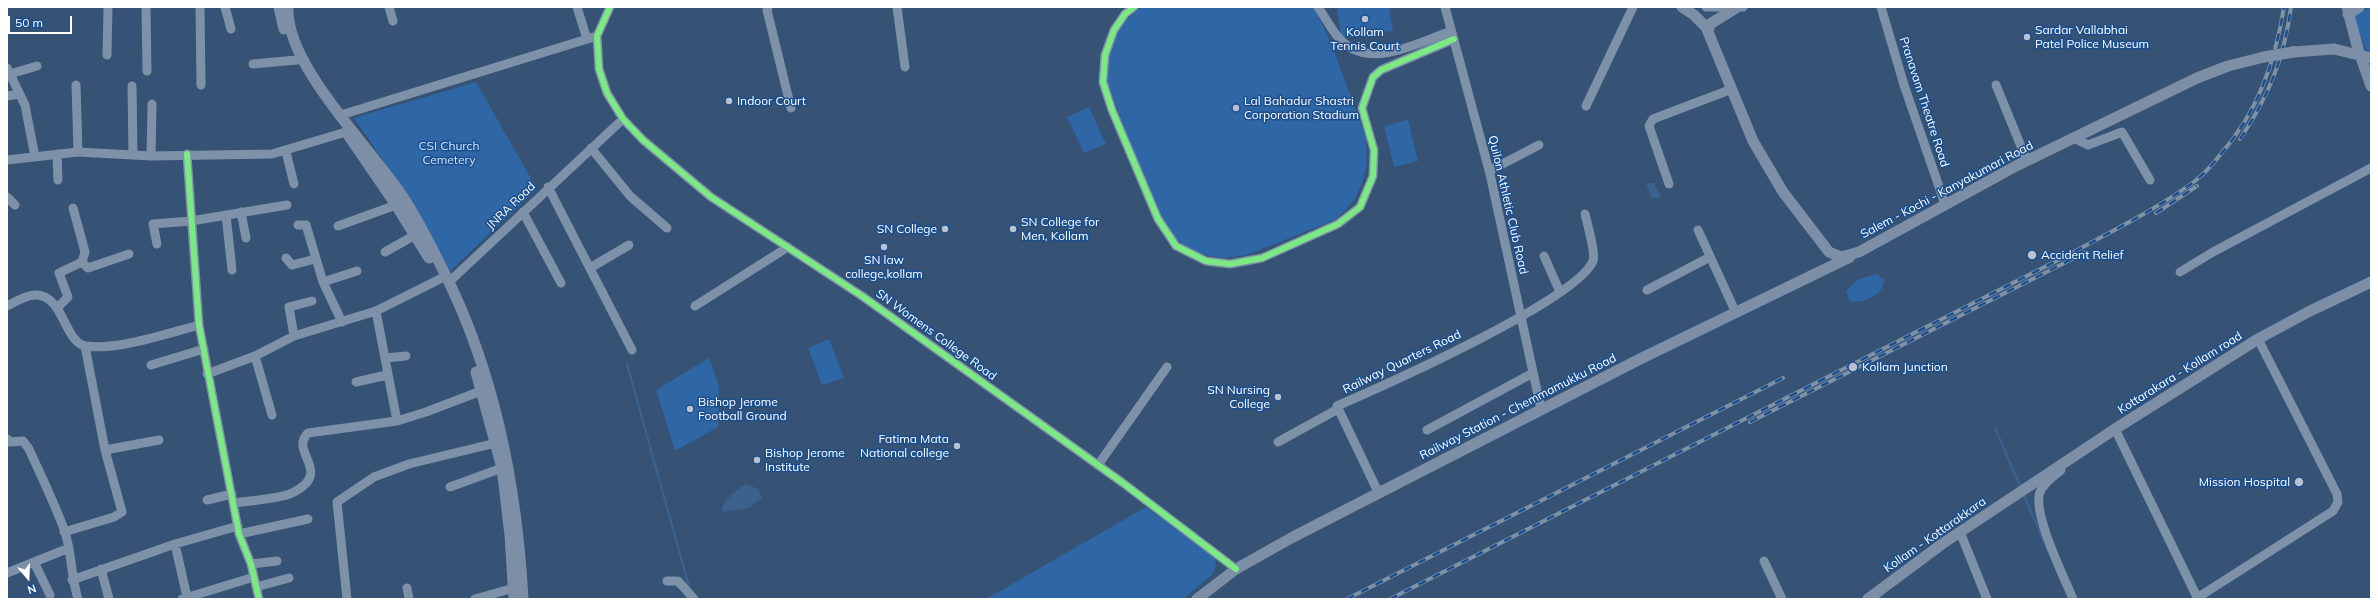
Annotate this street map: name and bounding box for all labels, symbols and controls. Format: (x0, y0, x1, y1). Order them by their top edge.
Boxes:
scale bar (10, 8, 74, 34)
marker: Kollam Tennis Court (1360, 14, 1370, 24)
text: 50 m (15, 15, 43, 30)
place label: Sardar Vallabhai Patel Police Museum (2035, 23, 2149, 51)
place label: Kollam Tennis Court (1330, 25, 1400, 53)
marker: Sardar Vallabhai Patel Police Museum (2022, 32, 2032, 42)
street label: Pranavam Theatre Road (1896, 35, 1952, 169)
place label: Indoor Court (737, 94, 806, 108)
place label: Lal Bahadur Shastri Corporation Stadium (1244, 94, 1359, 122)
marker: Indoor Court (724, 96, 734, 106)
marker: Lal Bahadur Shastri Corporation Stadium (1231, 103, 1241, 113)
street label: Quilon Athletic Club Road (1485, 134, 1531, 276)
street label: Salem - Kochi - Kanyakumari Road (1858, 138, 2036, 242)
park label: CSI Church Cemetery (418, 139, 480, 167)
street label: JNRA Road (484, 179, 538, 233)
place label: SN College for Men, Kollam (1021, 215, 1099, 243)
place label: SN College (877, 222, 937, 236)
marker: SN College (940, 224, 950, 234)
marker: SN College for Men, Kollam (1008, 224, 1018, 234)
marker: SN law college,kollam (879, 242, 889, 252)
place label: Accident Relief (2041, 248, 2123, 262)
marker: Accident Relief (2026, 249, 2038, 261)
place label: SN law college,kollam (845, 253, 923, 281)
street label: SN Womens College Road (873, 286, 999, 384)
street label: Railway Quarters Road (1341, 327, 1463, 397)
street label: Kottarakara - Kollam road (2115, 329, 2245, 417)
street label: Railway Station - Chemmamukku Road (1417, 351, 1619, 463)
place label: Kollam Junction (1862, 360, 1948, 374)
marker: Kollam Junction (1847, 361, 1859, 373)
place label: SN Nursing College (1207, 383, 1270, 411)
marker: SN Nursing College (1273, 392, 1283, 402)
place label: Bishop Jerome Football Ground (698, 395, 787, 423)
marker: Bishop Jerome Football Ground (685, 404, 695, 414)
place label: Fatima Mata National college (860, 432, 949, 460)
marker: Fatima Mata National college (952, 441, 962, 451)
place label: Bishop Jerome Institute (765, 446, 845, 474)
marker: Bishop Jerome Institute (752, 455, 762, 465)
place label: Mission Hospital (2199, 475, 2290, 489)
marker: Mission Hospital (2293, 476, 2305, 488)
street label: Kollam - Kottarakkara (1881, 494, 1989, 576)
north arrow (8, 558, 48, 598)
text: N (26, 581, 38, 597)

